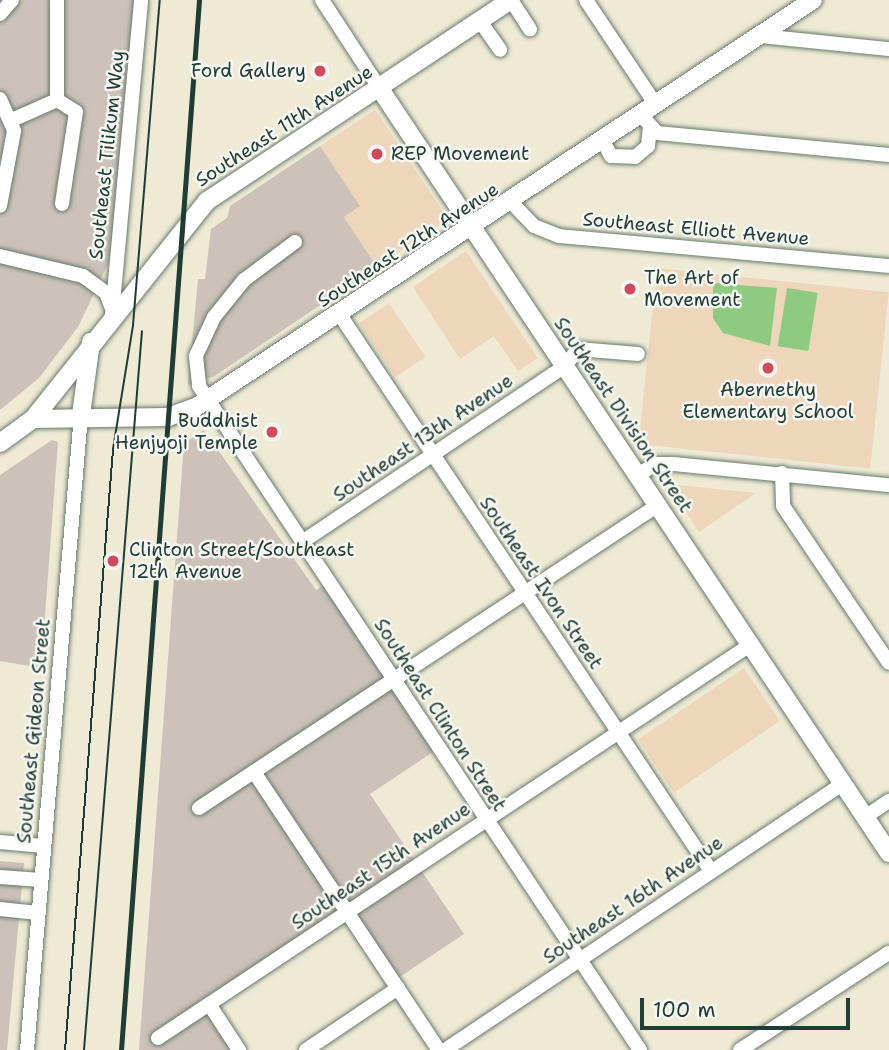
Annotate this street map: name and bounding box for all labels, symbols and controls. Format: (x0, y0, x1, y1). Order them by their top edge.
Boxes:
street label: Southeast Tilikum Way (85, 49, 129, 261)
place label: Ford Gallery (191, 60, 306, 82)
street label: Southeast 11th Avenue (191, 60, 377, 192)
marker: Ford Gallery (312, 63, 328, 79)
place label: REP Movement (391, 143, 529, 165)
marker: REP Movement (369, 146, 385, 162)
street label: Southeast 12th Avenue (313, 178, 503, 312)
street label: Southeast Elliott Avenue (582, 208, 810, 250)
place label: The Art of Movement (644, 267, 740, 311)
marker: The Art of Movement (622, 281, 638, 297)
street label: Southeast Division Street (549, 313, 697, 517)
marker: Abernethy Elementary School (760, 360, 776, 376)
street label: Southeast 13th Avenue (329, 369, 517, 507)
place label: Abernethy Elementary School (682, 379, 854, 423)
place label: Buddhist Henjyoji Temple (115, 410, 258, 454)
marker: Buddhist Henjyoji Temple (264, 424, 280, 440)
street label: Southeast Ivon Street (475, 492, 607, 674)
place label: Clinton Street/Southeast 12th Avenue (129, 539, 355, 583)
marker: Clinton Street/Southeast 12th Avenue (103, 551, 123, 571)
street label: Southeast Clinton Street (369, 614, 511, 816)
street label: Southeast Gideon Street (13, 617, 55, 845)
street label: Southeast 15th Avenue (287, 798, 475, 934)
street label: Southeast 16th Avenue (539, 831, 727, 969)
scale bar (644, 984, 854, 1028)
text: 100 m (653, 996, 716, 1024)

